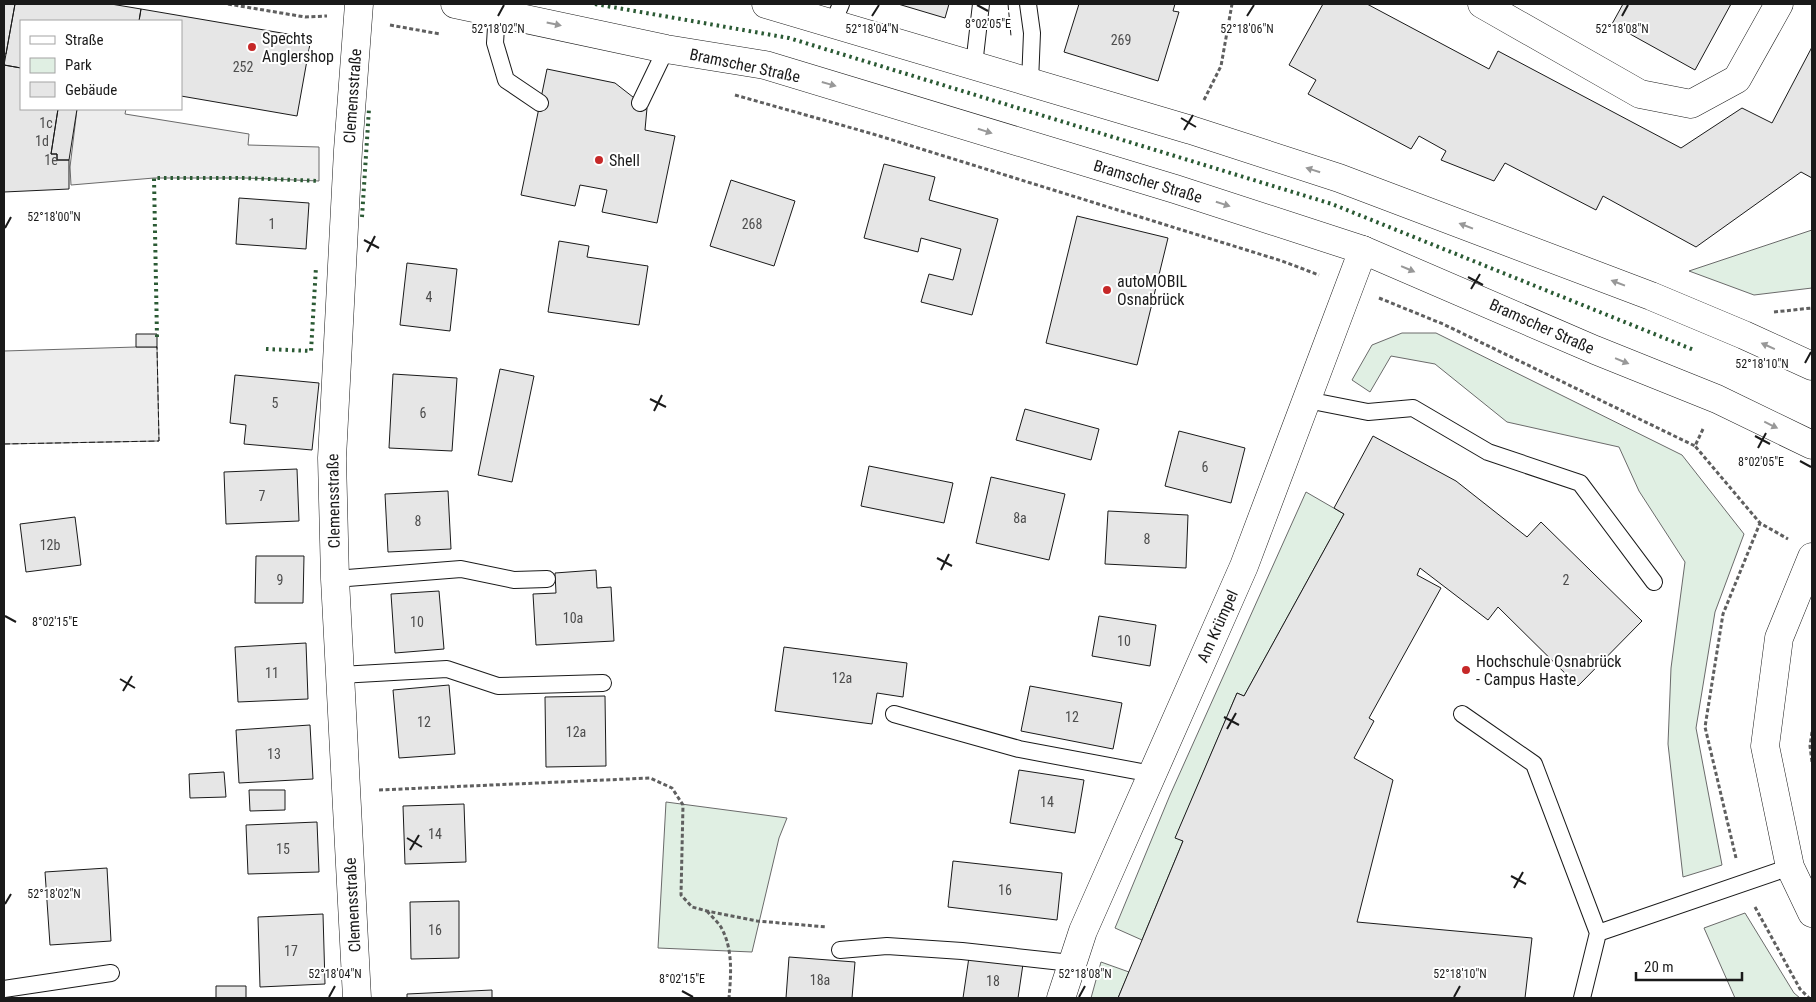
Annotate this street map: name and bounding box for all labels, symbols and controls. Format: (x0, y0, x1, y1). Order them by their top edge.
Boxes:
text: 8°02'05"E (965, 17, 1011, 31)
legend (20, 20, 182, 110)
one-way arrow (547, 20, 562, 28)
text: 52°18'02"N (471, 22, 525, 36)
text: 52°18'04"N (845, 22, 899, 36)
text: 52°18'06"N (1220, 22, 1274, 36)
text: 52°18'08"N (1595, 22, 1649, 36)
place label: Spechts Anglershop (262, 29, 334, 66)
text: Straße (65, 31, 104, 49)
house number: 269 (1111, 32, 1131, 48)
marker: Spechts Anglershop (246, 41, 258, 53)
street label: Bramscher Straße (688, 44, 802, 86)
street label: Clemensstraße (340, 48, 365, 144)
text: Park (65, 56, 92, 74)
house number: 252 (233, 59, 253, 75)
one-way arrow (822, 80, 837, 88)
text: Gebäude (65, 81, 117, 99)
house number: 1c (39, 115, 53, 131)
one-way arrow (977, 127, 992, 135)
house number: 1d (35, 133, 49, 149)
place label: Shell (609, 151, 640, 170)
house number: 1e (44, 152, 58, 168)
marker: Shell (593, 154, 605, 166)
street label: Bramscher Straße (1091, 156, 1204, 207)
one-way arrow (1306, 166, 1321, 173)
one-way arrow (1216, 201, 1231, 209)
text: 52°18'00"N (27, 210, 81, 224)
house number: 1 (269, 216, 275, 232)
house number: 268 (742, 216, 762, 232)
one-way arrow (1458, 222, 1473, 230)
one-way arrow (1401, 265, 1415, 273)
place label: autoMOBIL Osnabrück (1117, 272, 1187, 309)
one-way arrow (1610, 279, 1625, 287)
marker: autoMOBIL Osnabrück (1101, 284, 1113, 296)
house number: 4 (426, 289, 433, 305)
street label: Bramscher Straße (1487, 295, 1597, 358)
one-way arrow (1761, 341, 1775, 349)
one-way arrow (1614, 357, 1629, 365)
text: 52°18'10"N (1735, 357, 1789, 371)
house number: 5 (272, 395, 279, 411)
house number: 6 (420, 405, 427, 421)
one-way arrow (1764, 421, 1778, 429)
street label: Clemensstraße (323, 453, 344, 549)
text: 8°02'05"E (1738, 455, 1784, 469)
house number: 6 (1202, 459, 1209, 475)
house number: 7 (259, 488, 266, 504)
house number: 8a (1013, 510, 1027, 526)
house number: 8 (415, 513, 422, 529)
house number: 8 (1144, 531, 1151, 547)
house number: 12b (40, 537, 60, 553)
house number: 9 (277, 572, 283, 588)
house number: 2 (1563, 572, 1570, 588)
street label: Am Krümpel (1193, 587, 1242, 665)
house number: 10a (563, 610, 583, 626)
house number: 10 (410, 614, 424, 630)
text: 8°02'15"E (32, 615, 78, 629)
house number: 10 (1117, 633, 1131, 649)
place label: Hochschule Osnabrück - Campus Haste (1476, 652, 1622, 689)
marker: Hochschule Osnabrück - Campus Haste (1460, 664, 1472, 676)
house number: 11 (265, 665, 279, 681)
house number: 12a (832, 670, 852, 686)
house number: 12 (1065, 709, 1079, 725)
house number: 12 (417, 714, 431, 730)
house number: 12a (566, 724, 586, 740)
house number: 13 (267, 746, 281, 762)
house number: 14 (1040, 794, 1054, 810)
house number: 14 (428, 826, 442, 842)
house number: 15 (276, 841, 290, 857)
street label: Clemensstraße (341, 857, 364, 953)
house number: 16 (998, 882, 1012, 898)
text: 52°18'02"N (27, 887, 81, 901)
house number: 16 (428, 922, 442, 938)
house number: 17 (284, 943, 298, 959)
scale bar (1636, 950, 1742, 982)
text: 20 m (1644, 958, 1674, 976)
text: 52°18'04"N (308, 967, 362, 981)
text: 52°18'08"N (1058, 967, 1112, 981)
text: 52°18'10"N (1433, 967, 1487, 981)
text: 8°02'15"E (659, 972, 705, 986)
house number: 18a (810, 972, 830, 988)
house number: 18 (986, 973, 1000, 989)

